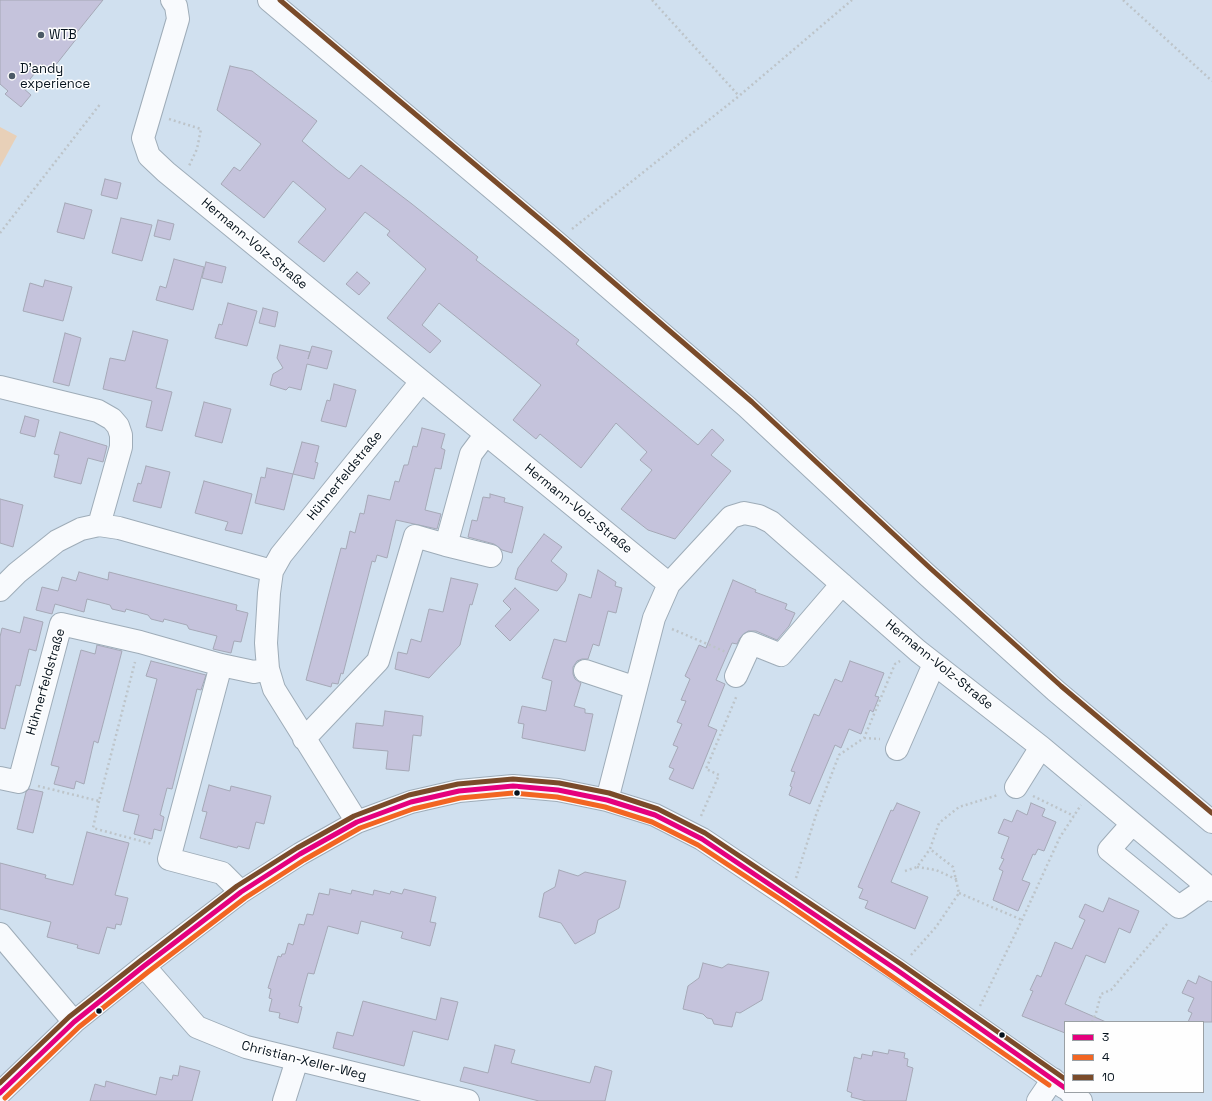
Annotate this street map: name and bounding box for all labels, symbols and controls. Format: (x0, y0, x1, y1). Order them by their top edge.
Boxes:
place label: WTB (49, 27, 77, 43)
marker: WTB (36, 30, 46, 40)
place label: D'andy experience (20, 61, 90, 92)
marker: D'andy experience (7, 71, 17, 81)
street label: Hermann-Volz-Straße (198, 195, 310, 293)
street label: Hühnerfeldstraße (304, 428, 386, 524)
street label: Hermann-Volz-Straße (521, 461, 635, 557)
street label: Hermann-Volz-Straße (882, 617, 996, 713)
street label: Hühnerfeldstraße (23, 627, 69, 737)
unlabelled marker (512, 788, 522, 798)
unlabelled marker (94, 1006, 104, 1016)
legend (1064, 1021, 1204, 1093)
text: 3 (1102, 1029, 1109, 1045)
unlabelled marker (997, 1030, 1007, 1040)
street label: Christian-Xeller-Weg (240, 1038, 368, 1084)
text: 4 (1102, 1049, 1110, 1065)
text: 10 (1102, 1069, 1115, 1085)

